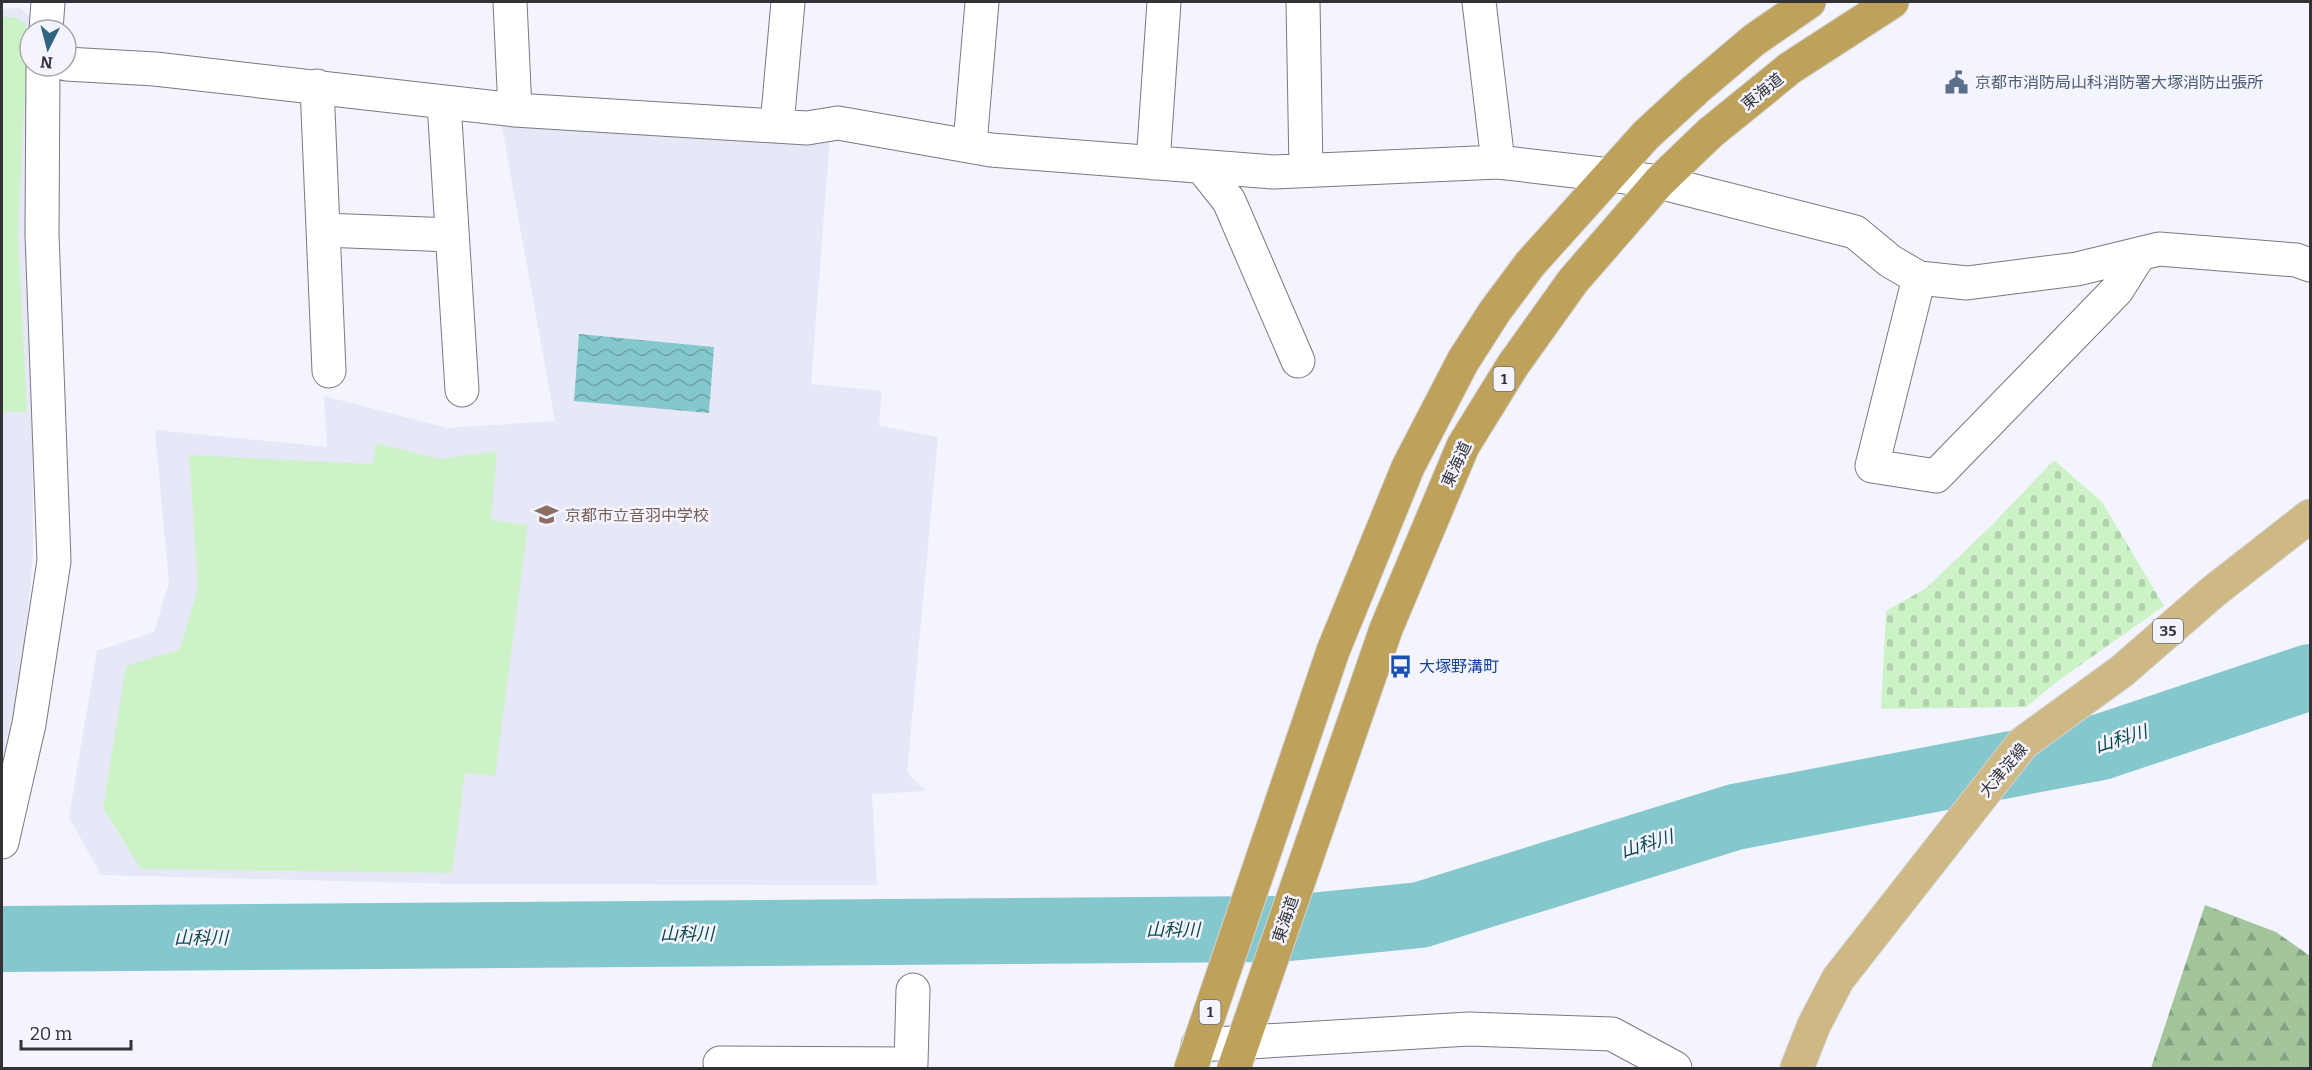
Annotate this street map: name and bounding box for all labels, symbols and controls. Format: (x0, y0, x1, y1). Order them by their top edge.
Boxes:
north arrow (18, 18, 78, 78)
text: N (39, 52, 54, 73)
street label: 東海道 (1738, 69, 1787, 114)
public building icon: 京都市消防局山科消防署大塚消防出張所 (1944, 69, 1970, 95)
place label: 京都市消防局山科消防署大塚消防出張所 (1975, 73, 2263, 92)
road number: 1 (1494, 367, 1514, 391)
street label: 東海道 (1438, 438, 1475, 490)
school or university icon: 京都市立音羽中学校 (534, 502, 560, 528)
place label: 京都市立音羽中学校 (565, 506, 709, 525)
road number: 35 (2153, 619, 2183, 643)
bus stop icon: 大塚野溝町 (1388, 653, 1414, 679)
place label: 大塚野溝町 (1419, 657, 1499, 676)
water label: 山科川 (2092, 720, 2152, 757)
street label: 大津淀線 (1976, 740, 2031, 801)
water label: 山科川 (1618, 825, 1678, 862)
street label: 東海道 (1269, 893, 1302, 945)
water label: 山科川 (1146, 919, 1202, 941)
water label: 山科川 (660, 923, 716, 945)
water label: 山科川 (174, 927, 230, 949)
road number: 1 (1200, 1000, 1220, 1024)
scale bar (21, 1013, 130, 1051)
text: 20 m (30, 1023, 72, 1045)

